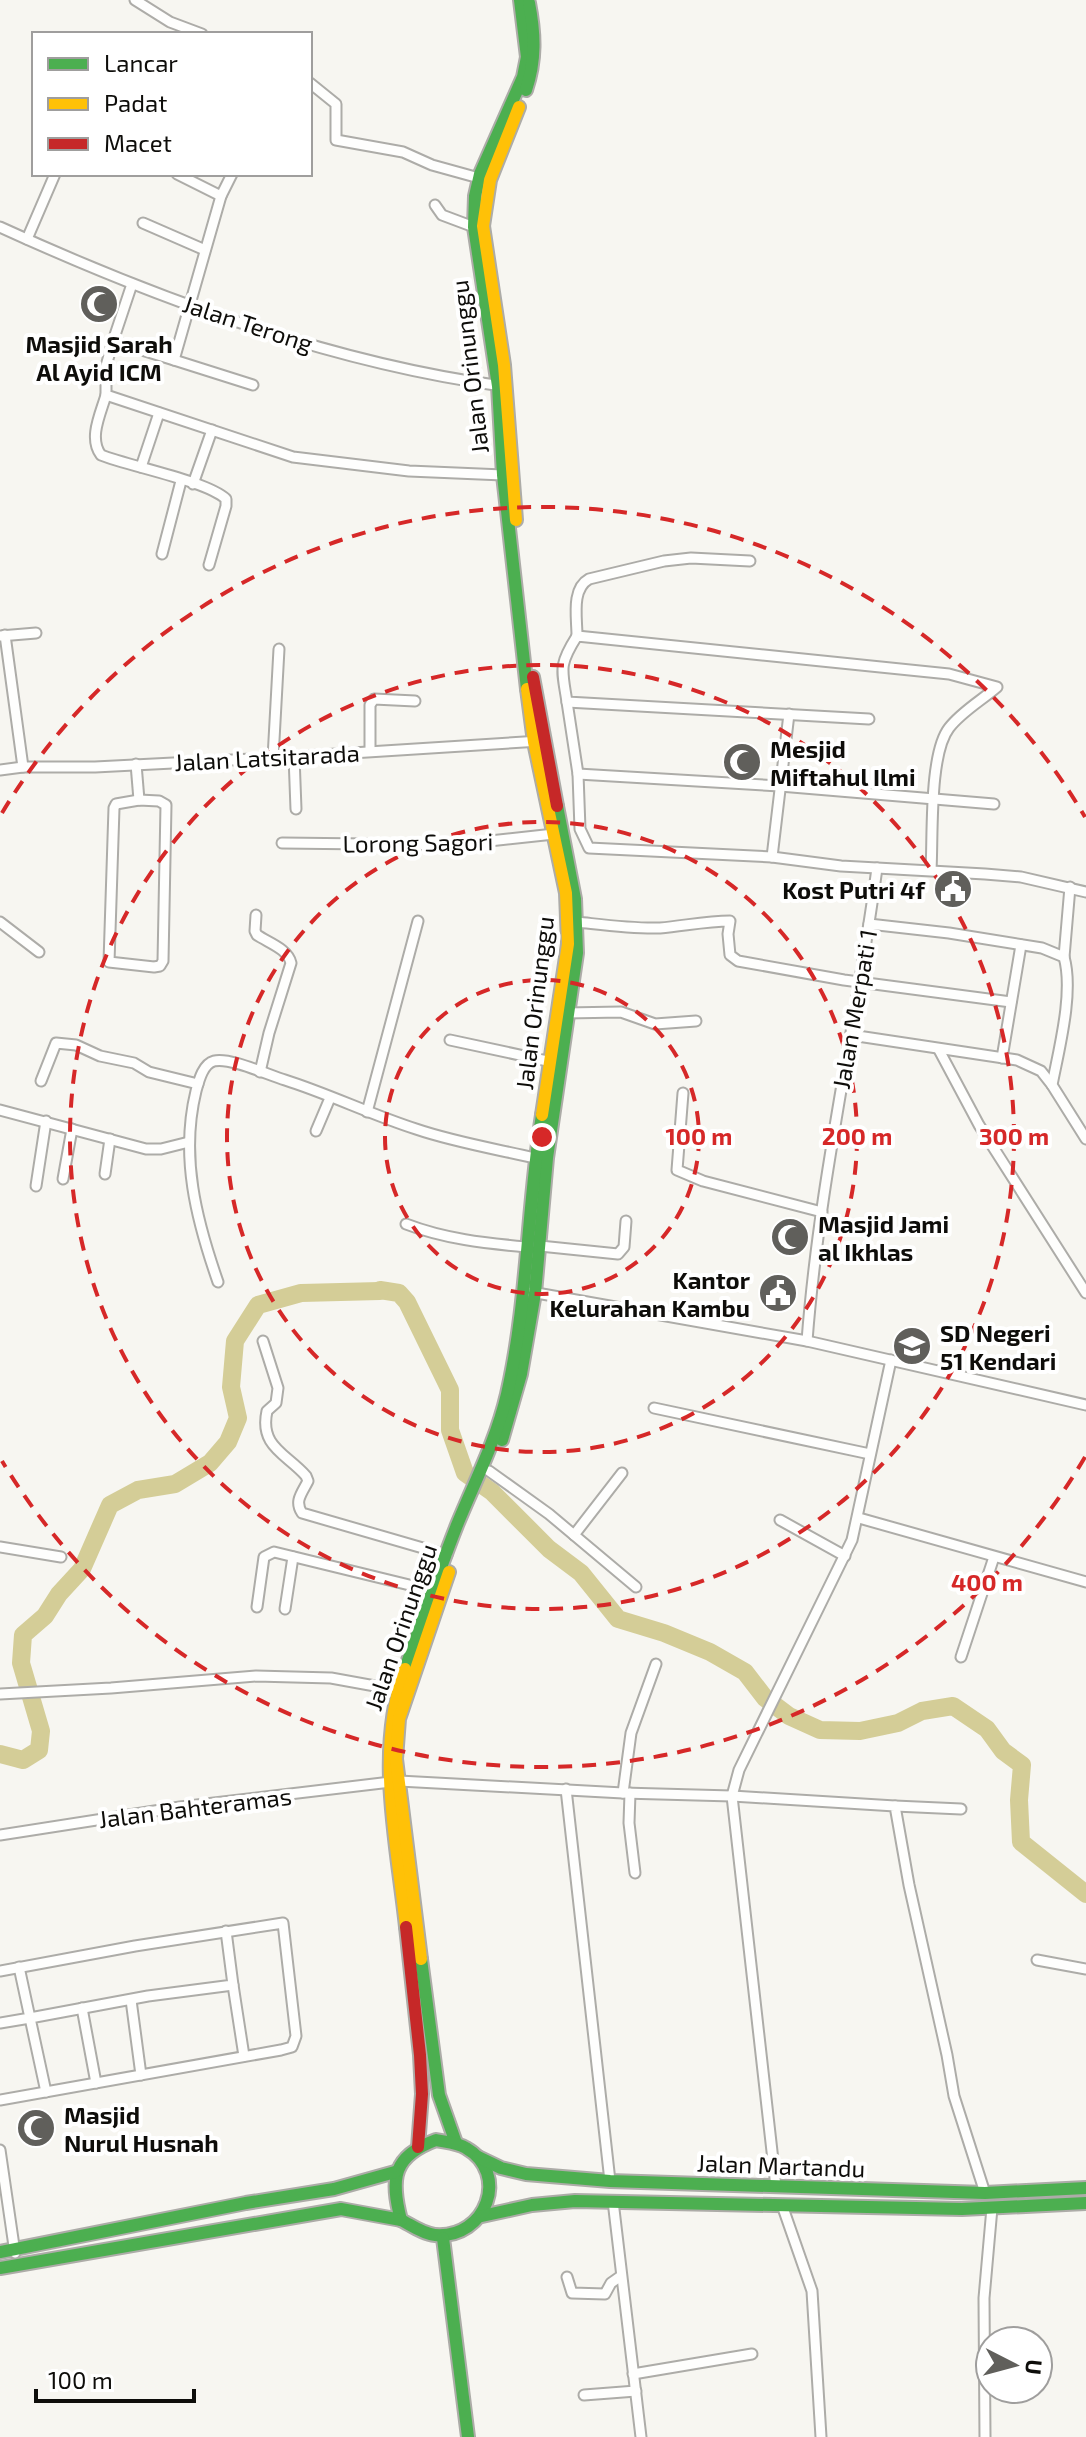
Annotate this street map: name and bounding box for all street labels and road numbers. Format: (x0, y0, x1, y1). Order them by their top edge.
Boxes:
street label: Jalan Orinunggu (444, 279, 494, 455)
street label: Jalan Terong (179, 288, 317, 358)
street label: Jalan Latsitarada (173, 738, 361, 776)
street label: Lorong Sagori (342, 826, 494, 858)
street label: Jalan Orinunggu (509, 915, 559, 1091)
street label: Jalan Merpati 1 (826, 927, 882, 1091)
street label: Jalan Orinunggu (358, 1540, 442, 1714)
street label: Jalan Bahteramas (97, 1781, 293, 1833)
street label: Jalan Martandu (696, 2148, 866, 2182)

